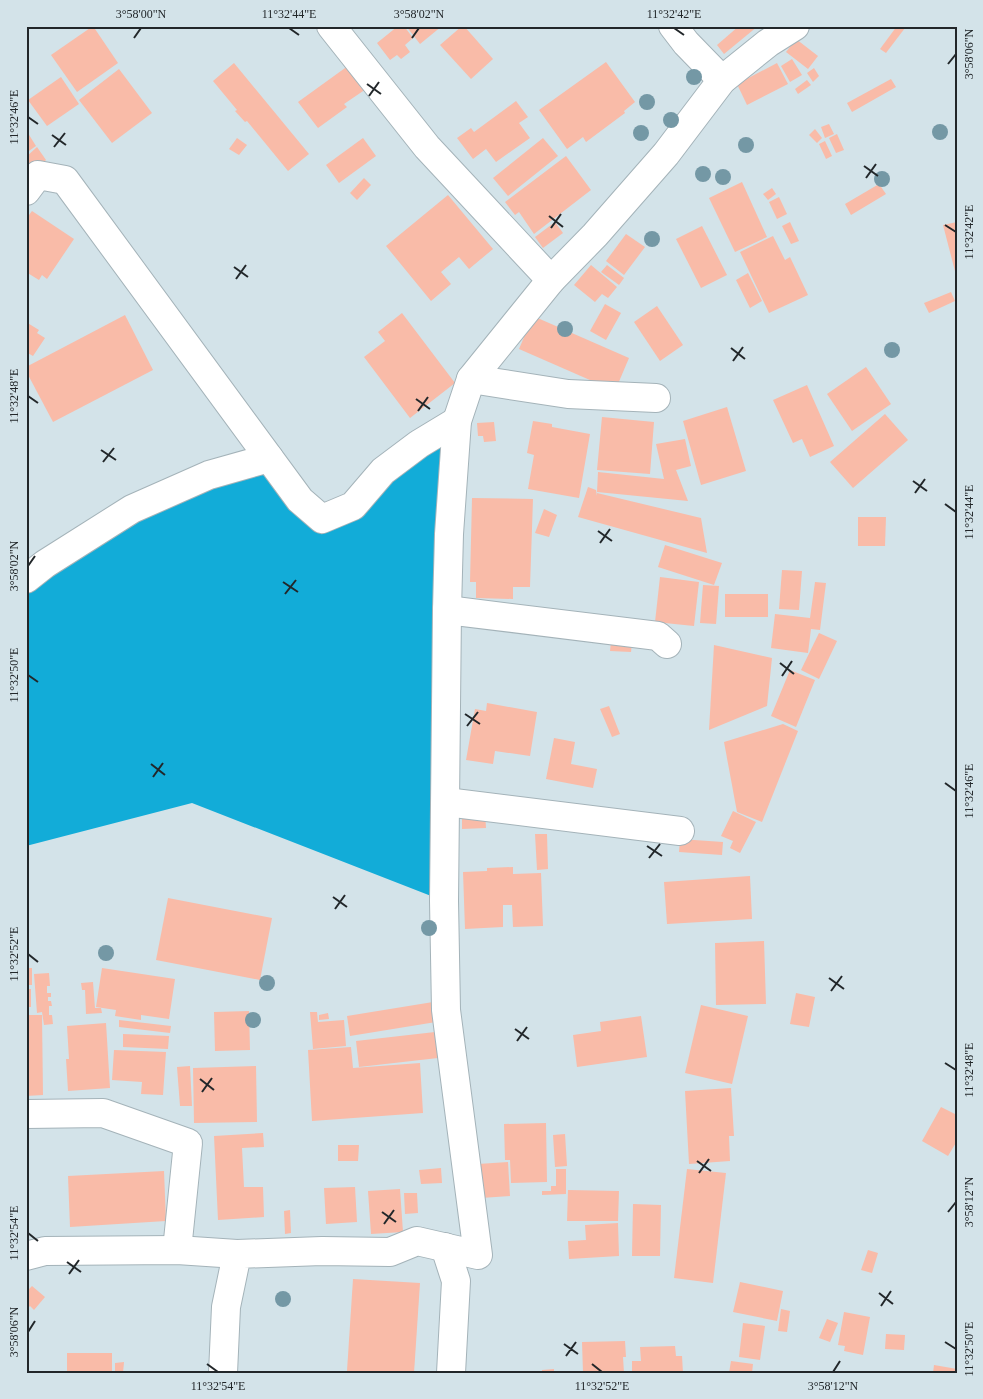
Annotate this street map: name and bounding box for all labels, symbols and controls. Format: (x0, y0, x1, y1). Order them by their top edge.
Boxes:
text: 3°58'00"N (116, 7, 167, 21)
text: 11°32'44"E (262, 7, 316, 21)
text: 3°58'02"N (394, 7, 445, 21)
text: 11°32'42"E (647, 7, 701, 21)
text: 3°58'06"N (962, 28, 976, 79)
text: 11°32'46"E (7, 90, 21, 144)
text: 11°32'42"E (962, 205, 976, 259)
text: 11°32'48"E (7, 369, 21, 423)
text: 11°32'44"E (962, 485, 976, 539)
text: 3°58'02"N (7, 540, 21, 591)
text: 11°32'50"E (7, 648, 21, 702)
text: 11°32'46"E (962, 764, 976, 818)
text: 11°32'52"E (7, 927, 21, 981)
text: 11°32'48"E (962, 1043, 976, 1097)
text: 3°58'12"N (962, 1176, 976, 1227)
text: 11°32'54"E (7, 1206, 21, 1260)
text: 3°58'06"N (7, 1306, 21, 1357)
text: 11°32'50"E (962, 1322, 976, 1376)
text: 11°32'54"E (191, 1379, 245, 1393)
text: 11°32'52"E (575, 1379, 629, 1393)
text: 3°58'12"N (808, 1379, 859, 1393)

